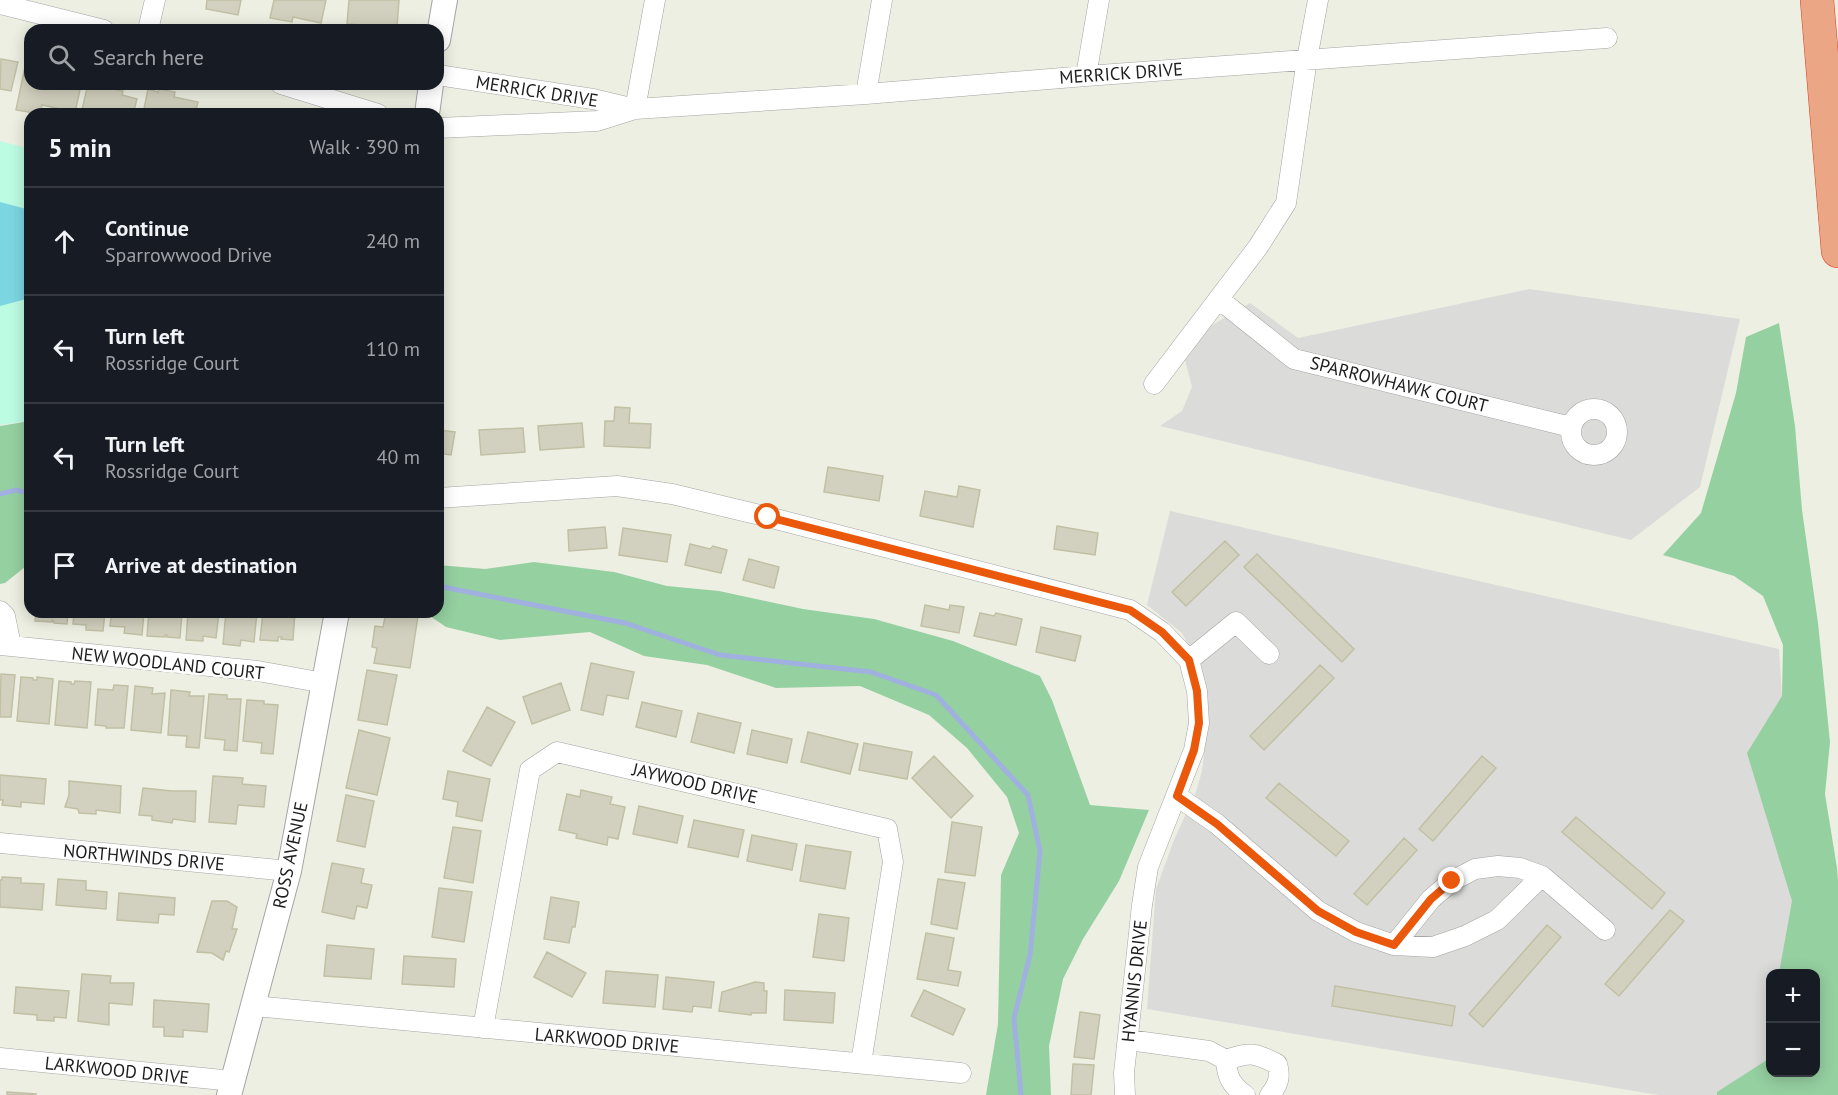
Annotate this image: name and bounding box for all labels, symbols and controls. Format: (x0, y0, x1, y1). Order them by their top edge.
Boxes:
search box (24, 24, 444, 90)
icon: search (45, 41, 78, 74)
text: Search here (93, 43, 204, 71)
street label: MERRICK DRIVE (1059, 57, 1183, 89)
street label: MERRICK DRIVE (474, 70, 600, 112)
text: 5 min (48, 131, 111, 164)
text: Walk · 390 m (309, 134, 420, 160)
text: Continue (105, 214, 189, 242)
icon: ahead (48, 225, 81, 258)
text: 240 m (366, 228, 420, 254)
text: Sparrowwood Drive (105, 242, 272, 268)
text: Turn left (105, 322, 185, 350)
icon: left (48, 333, 81, 366)
text: 110 m (366, 336, 420, 362)
text: Rossridge Court (105, 350, 239, 376)
street label: SPARROWHAWK COURT (1308, 351, 1490, 417)
text: Turn left (105, 430, 185, 458)
icon: left (48, 441, 81, 474)
text: 40 m (377, 444, 420, 470)
text: Rossridge Court (105, 458, 239, 484)
route start (754, 503, 780, 529)
icon: arrive (48, 549, 81, 582)
text: Arrive at destination (105, 551, 297, 579)
street label: NEW WOODLAND COURT (70, 641, 266, 685)
street label: JAYWOOD DRIVE (629, 757, 760, 809)
street label: ROSS AVENUE (267, 799, 313, 911)
street label: NORTHWINDS DRIVE (62, 838, 226, 876)
route end (1438, 867, 1464, 893)
street label: HYANNIS DRIVE (1116, 919, 1152, 1043)
map controls (1766, 969, 1820, 1077)
button: + (1766, 969, 1820, 1023)
street label: LARKWOOD DRIVE (534, 1022, 680, 1058)
button: − (1766, 1023, 1820, 1077)
street label: LARKWOOD DRIVE (44, 1051, 190, 1089)

